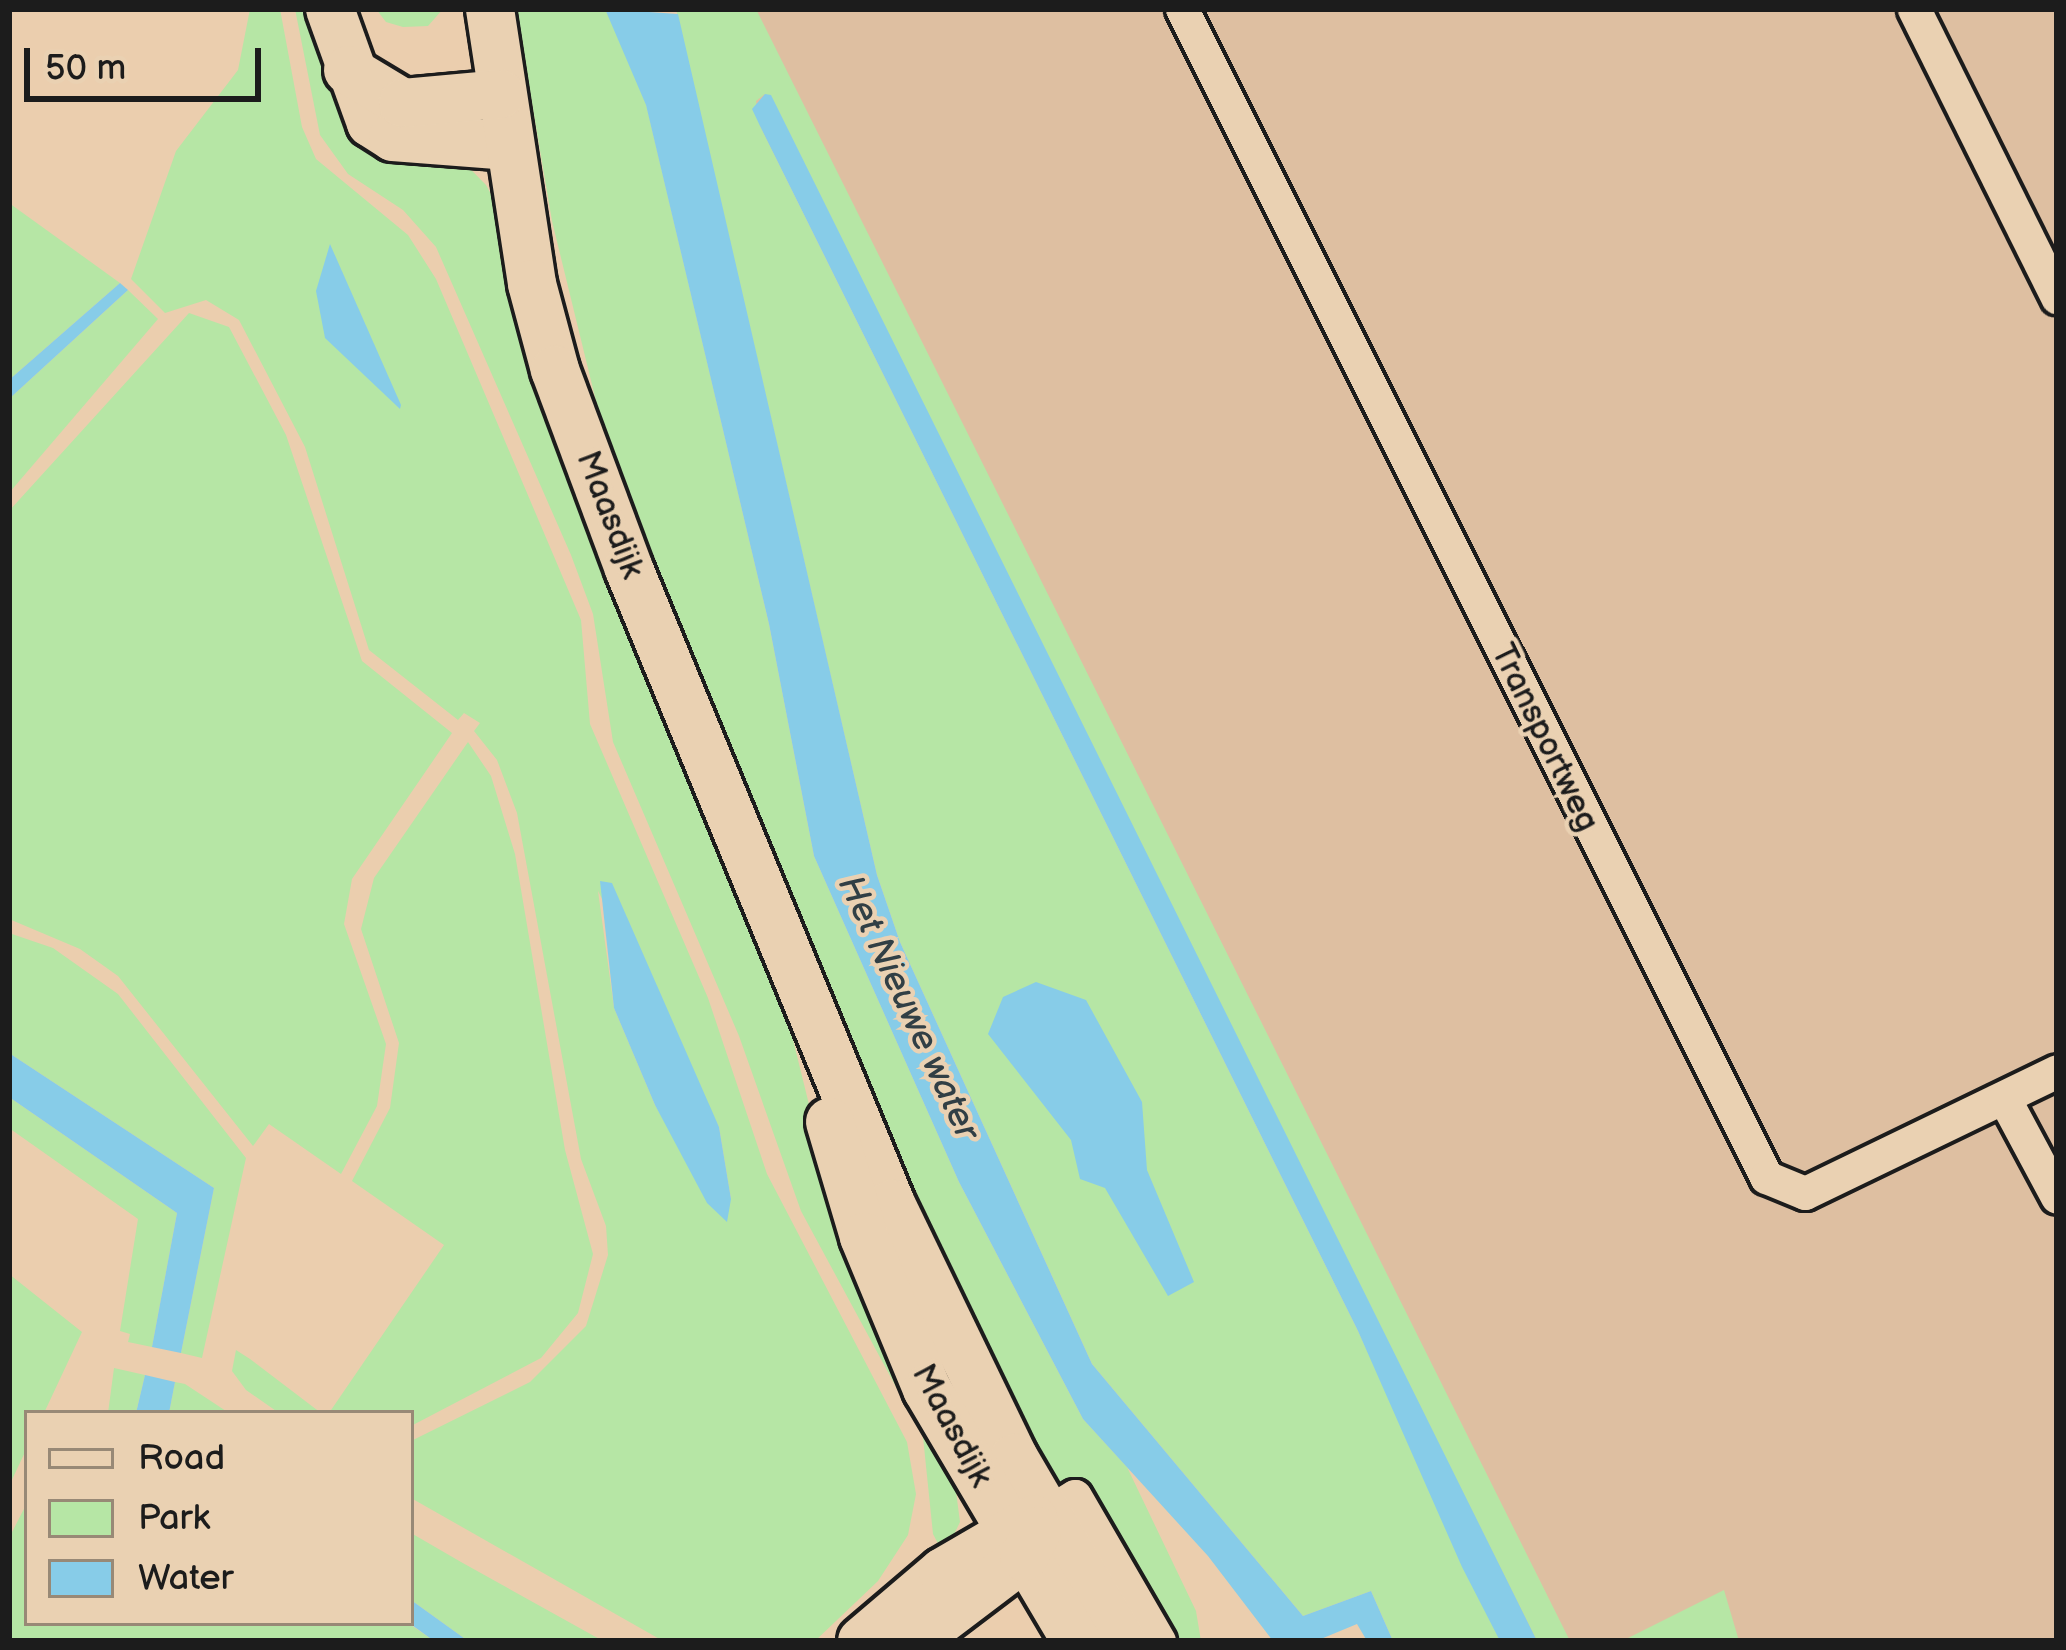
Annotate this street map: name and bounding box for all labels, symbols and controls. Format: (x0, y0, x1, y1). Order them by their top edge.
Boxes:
scale bar (30, 24, 267, 98)
text: 50 m (45, 47, 126, 90)
street label: Maasdijk (567, 446, 651, 584)
street label: Transportweg (1482, 638, 1606, 838)
water label: Het Nieuwe water (828, 869, 988, 1147)
street label: Maasdijk (902, 1358, 1000, 1494)
legend (24, 1410, 414, 1626)
text: Road (138, 1437, 225, 1480)
text: Park (138, 1497, 210, 1540)
text: Water (138, 1557, 233, 1600)

